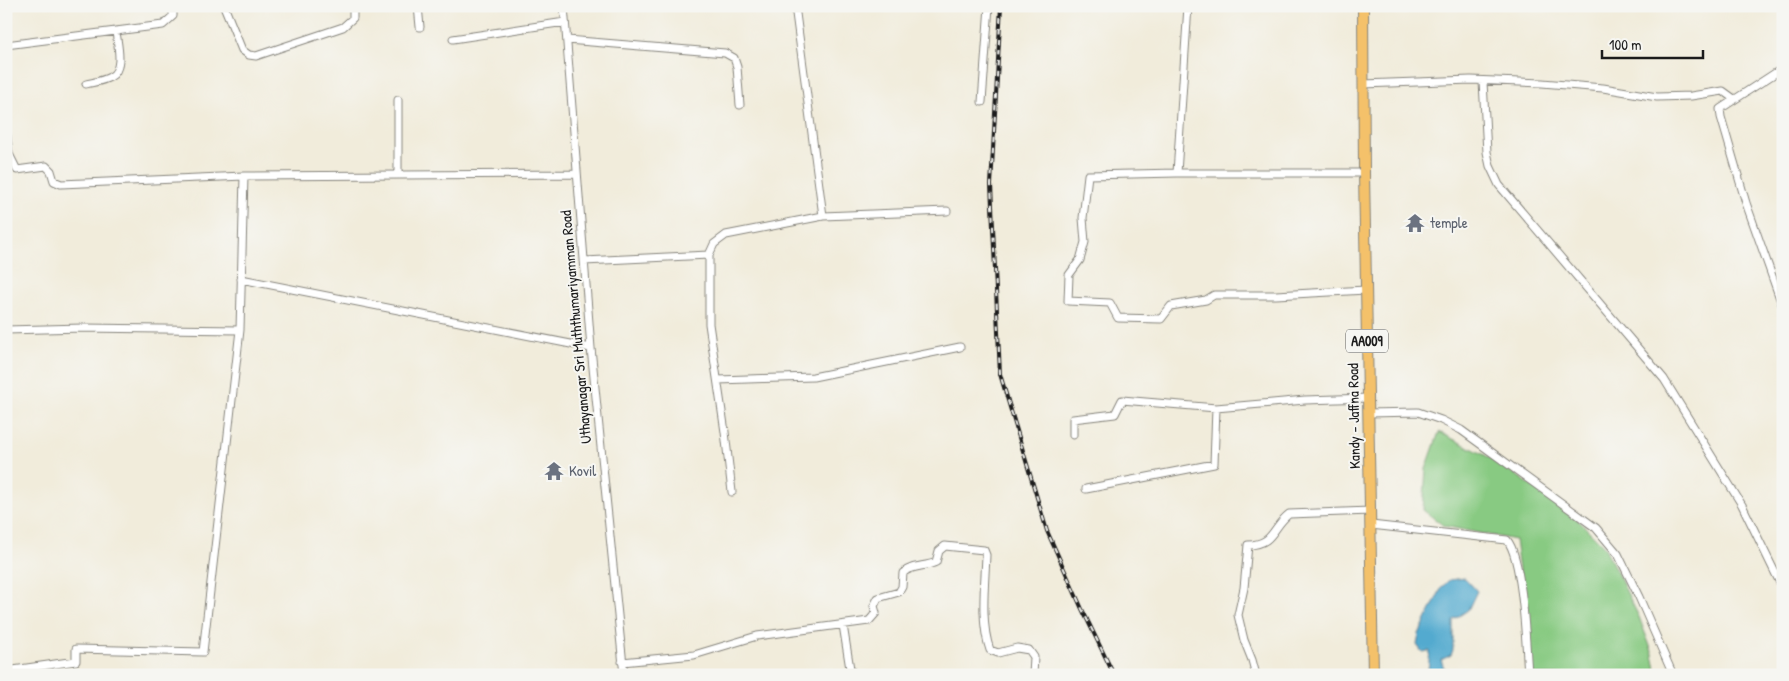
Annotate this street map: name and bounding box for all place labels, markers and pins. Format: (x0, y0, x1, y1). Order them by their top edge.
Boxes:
temple icon: temple (1404, 212, 1426, 234)
place label: temple (1430, 212, 1468, 233)
temple icon: Kovil (543, 460, 565, 482)
place label: Kovil (569, 460, 596, 481)

